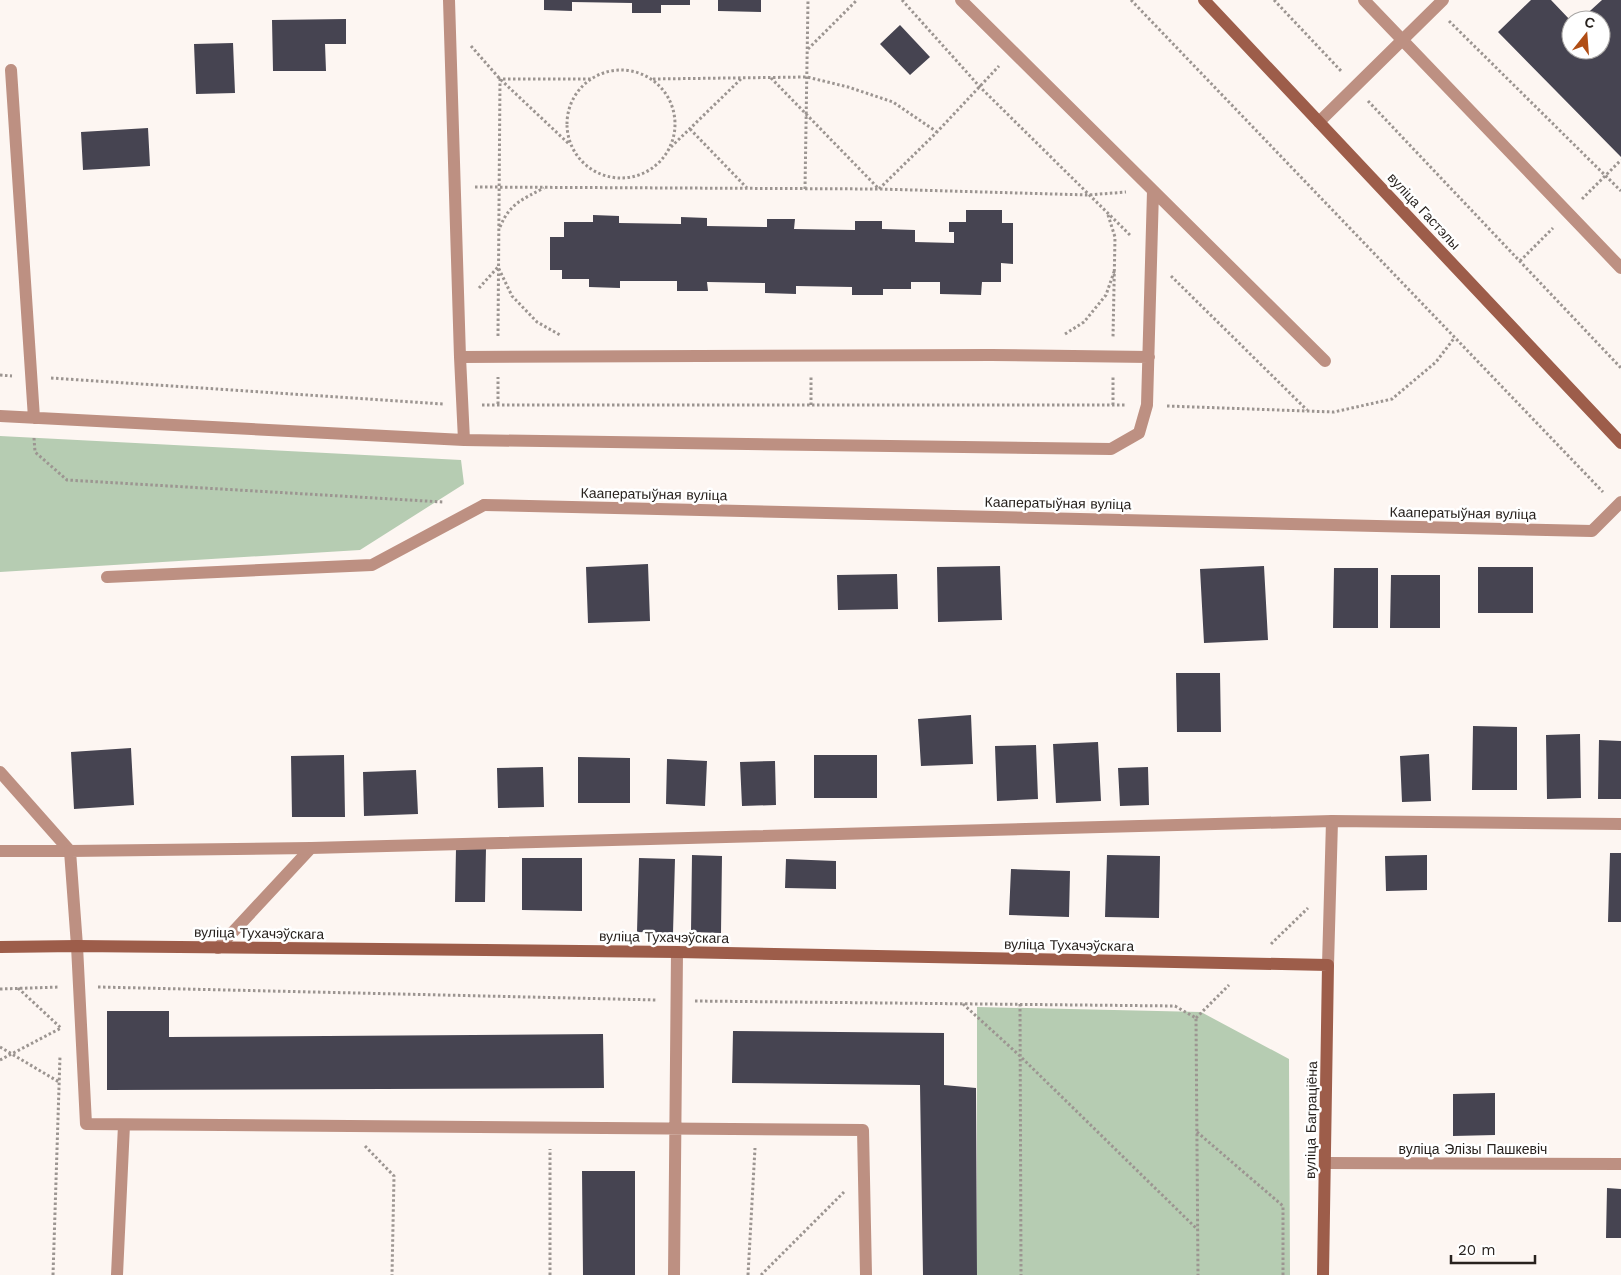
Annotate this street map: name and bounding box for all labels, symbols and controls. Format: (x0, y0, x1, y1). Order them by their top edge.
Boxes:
north arrow (1561, 10, 1611, 60)
text: С (1583, 13, 1597, 32)
street label: вуліца Гастэлы (1384, 169, 1464, 253)
street label: Кааператыўная вуліца (581, 485, 728, 503)
street label: Кааператыўная вуліца (985, 494, 1132, 512)
street label: Кааператыўная вуліца (1390, 504, 1537, 522)
street label: вуліца Тухачэўскага (194, 924, 324, 942)
street label: вуліца Тухачэўскага (599, 928, 729, 946)
street label: вуліца Тухачэўскага (1004, 936, 1134, 954)
street label: вуліца Баграціёна (1302, 1061, 1320, 1179)
street label: вуліца Элізы Пашкевіч (1399, 1141, 1547, 1157)
scale bar (1451, 1232, 1535, 1264)
text: 20 m (1458, 1241, 1496, 1259)

